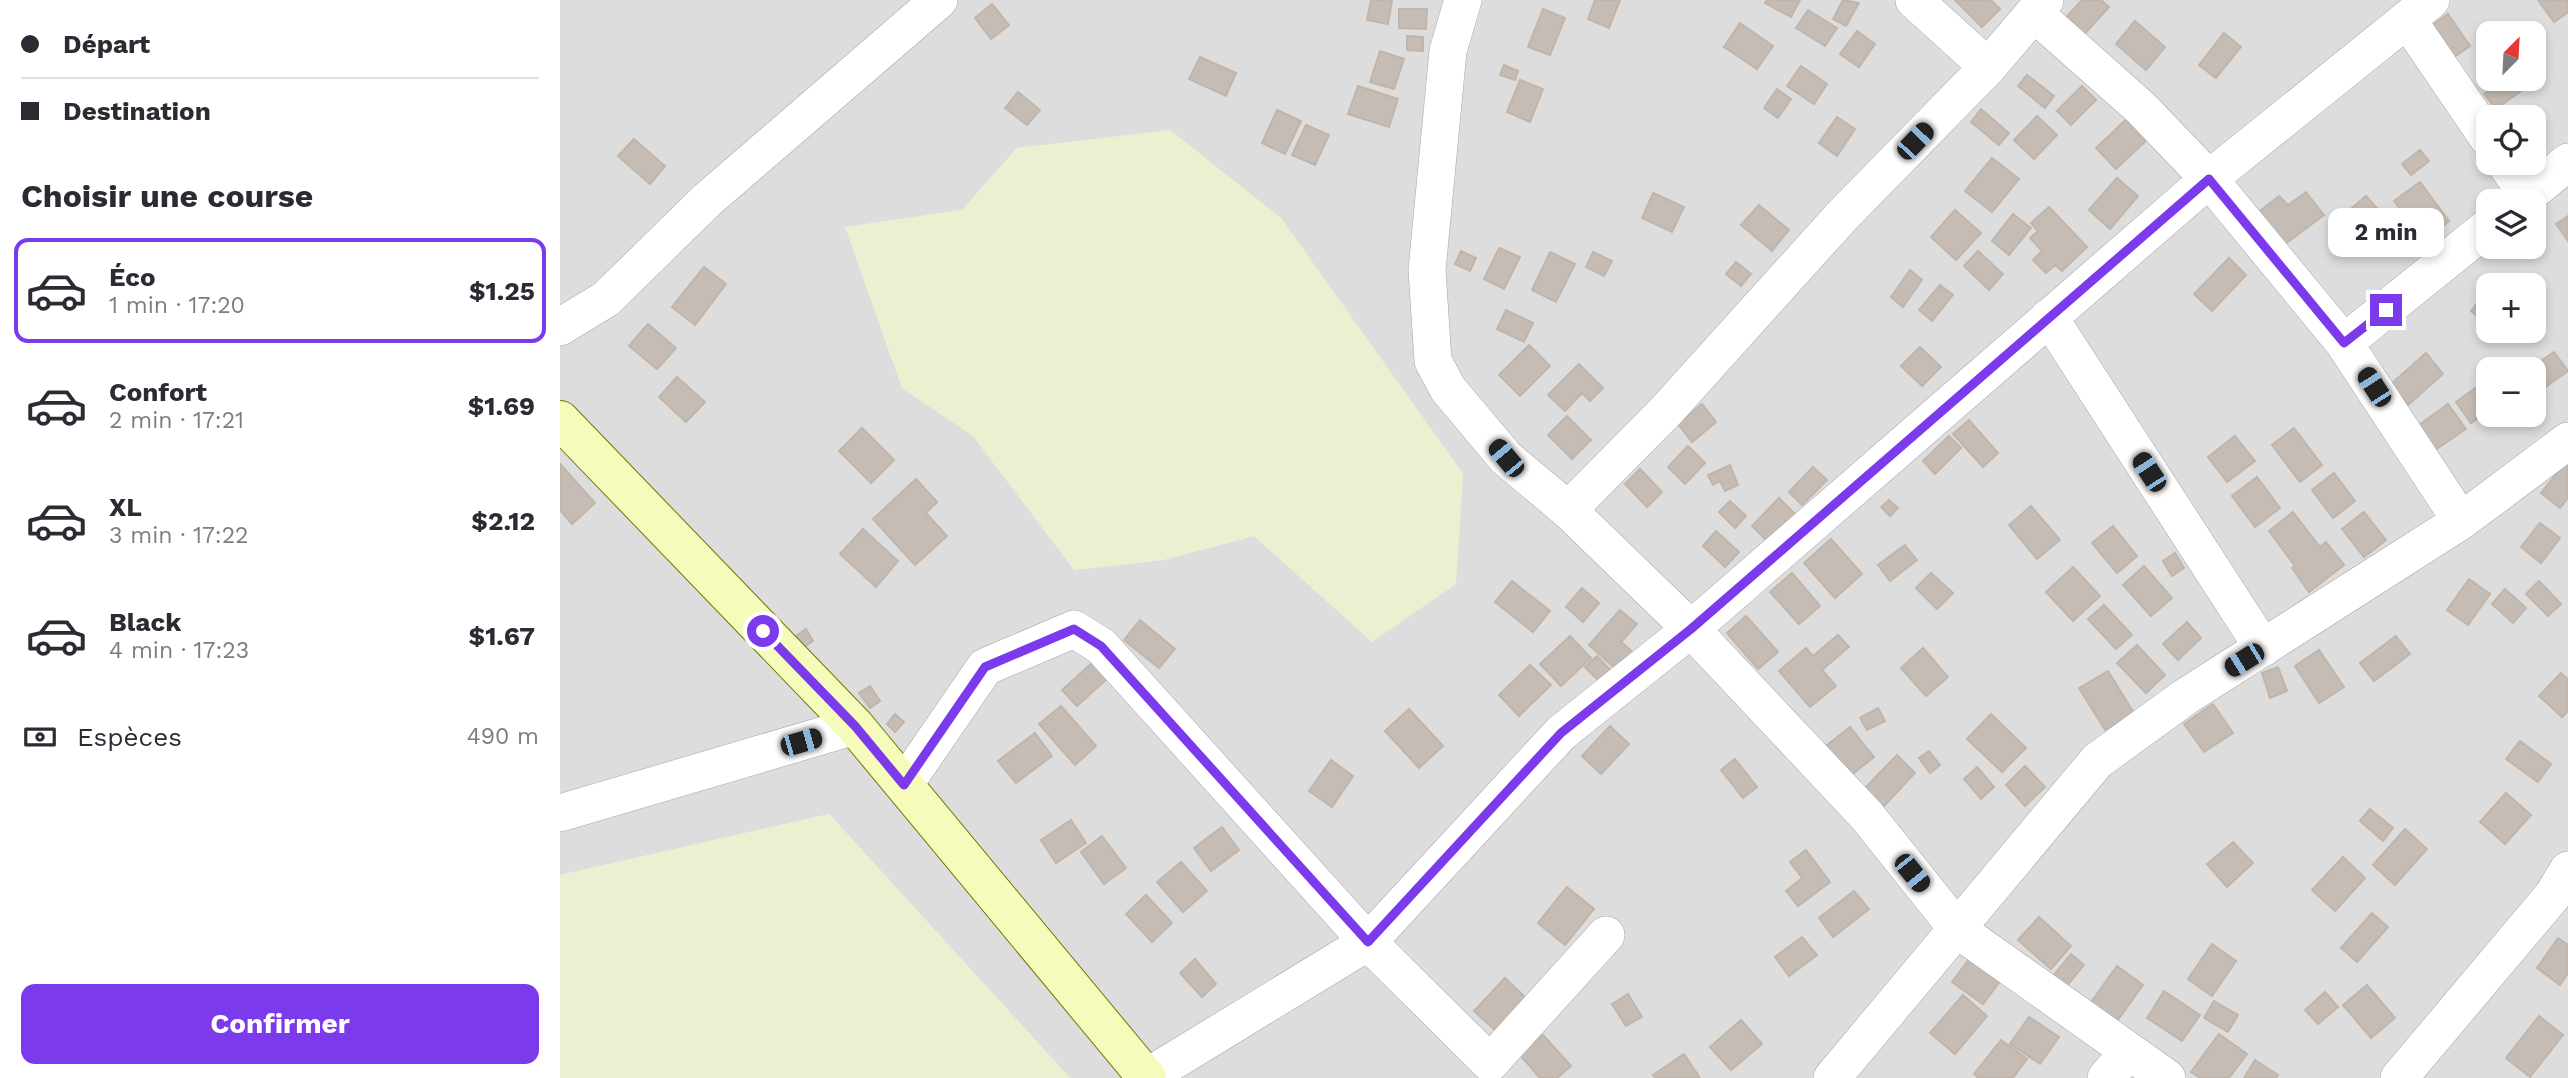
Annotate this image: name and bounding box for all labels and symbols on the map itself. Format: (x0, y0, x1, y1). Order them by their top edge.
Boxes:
north arrow (2476, 21, 2546, 91)
car (1893, 119, 1938, 163)
callout: 2 min (2328, 208, 2444, 258)
route end (2370, 294, 2402, 326)
car (2354, 364, 2395, 410)
car (1485, 435, 1528, 481)
car (2129, 449, 2170, 495)
route start (747, 615, 779, 647)
car (2221, 640, 2268, 680)
car (778, 726, 825, 758)
car (1891, 850, 1934, 896)

